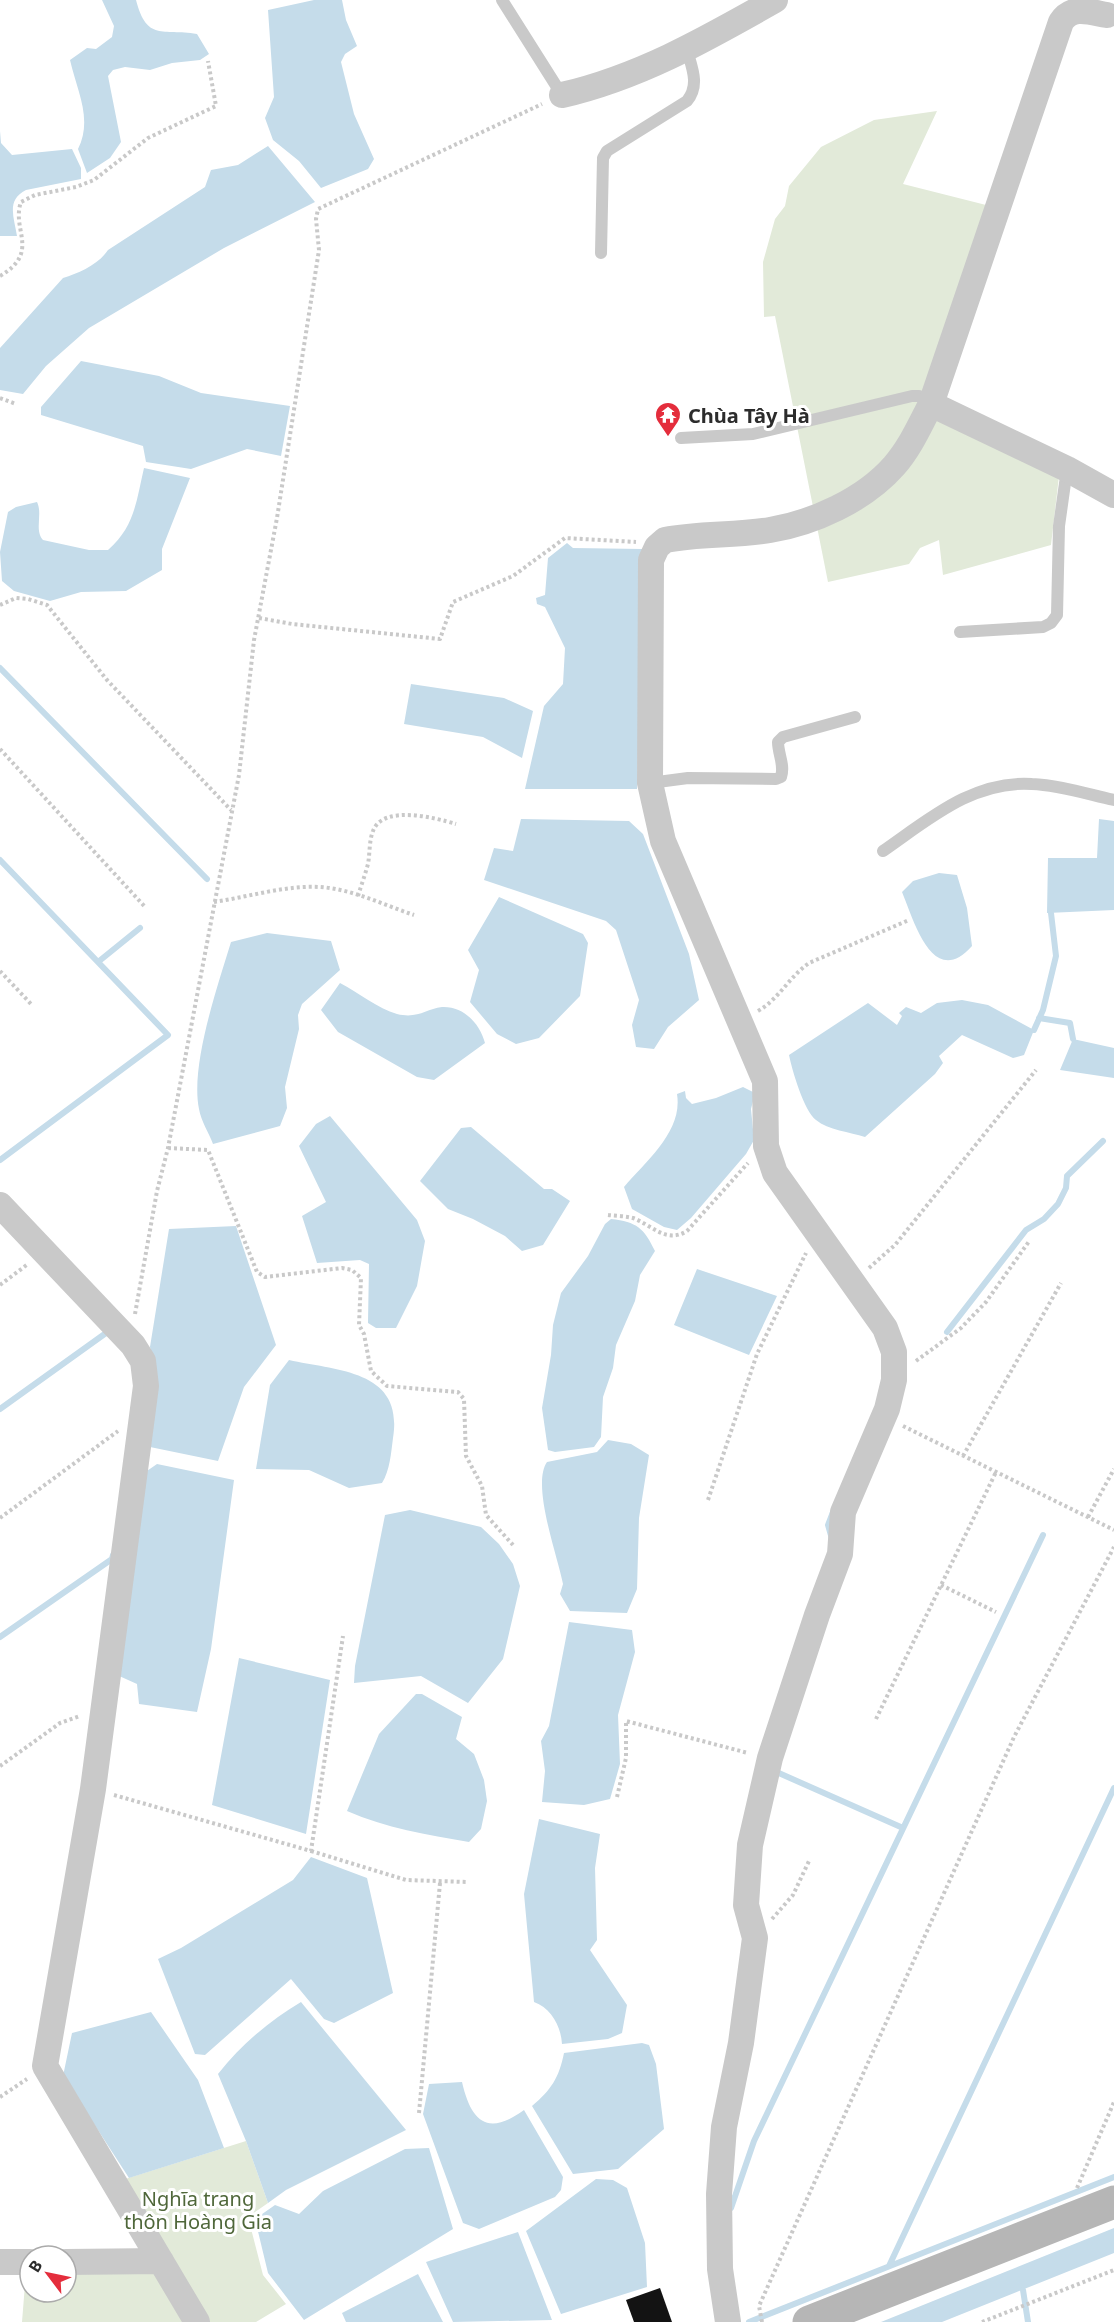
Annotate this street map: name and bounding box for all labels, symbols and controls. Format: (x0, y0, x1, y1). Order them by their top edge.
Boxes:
temple icon: Chùa Tây Hà (653, 400, 683, 438)
place label: Chùa Tây Hà (688, 402, 810, 429)
park label: Nghĩa trang thôn Hoàng Gia (124, 2185, 272, 2235)
north arrow (18, 2244, 78, 2304)
text: B (23, 2256, 47, 2276)

